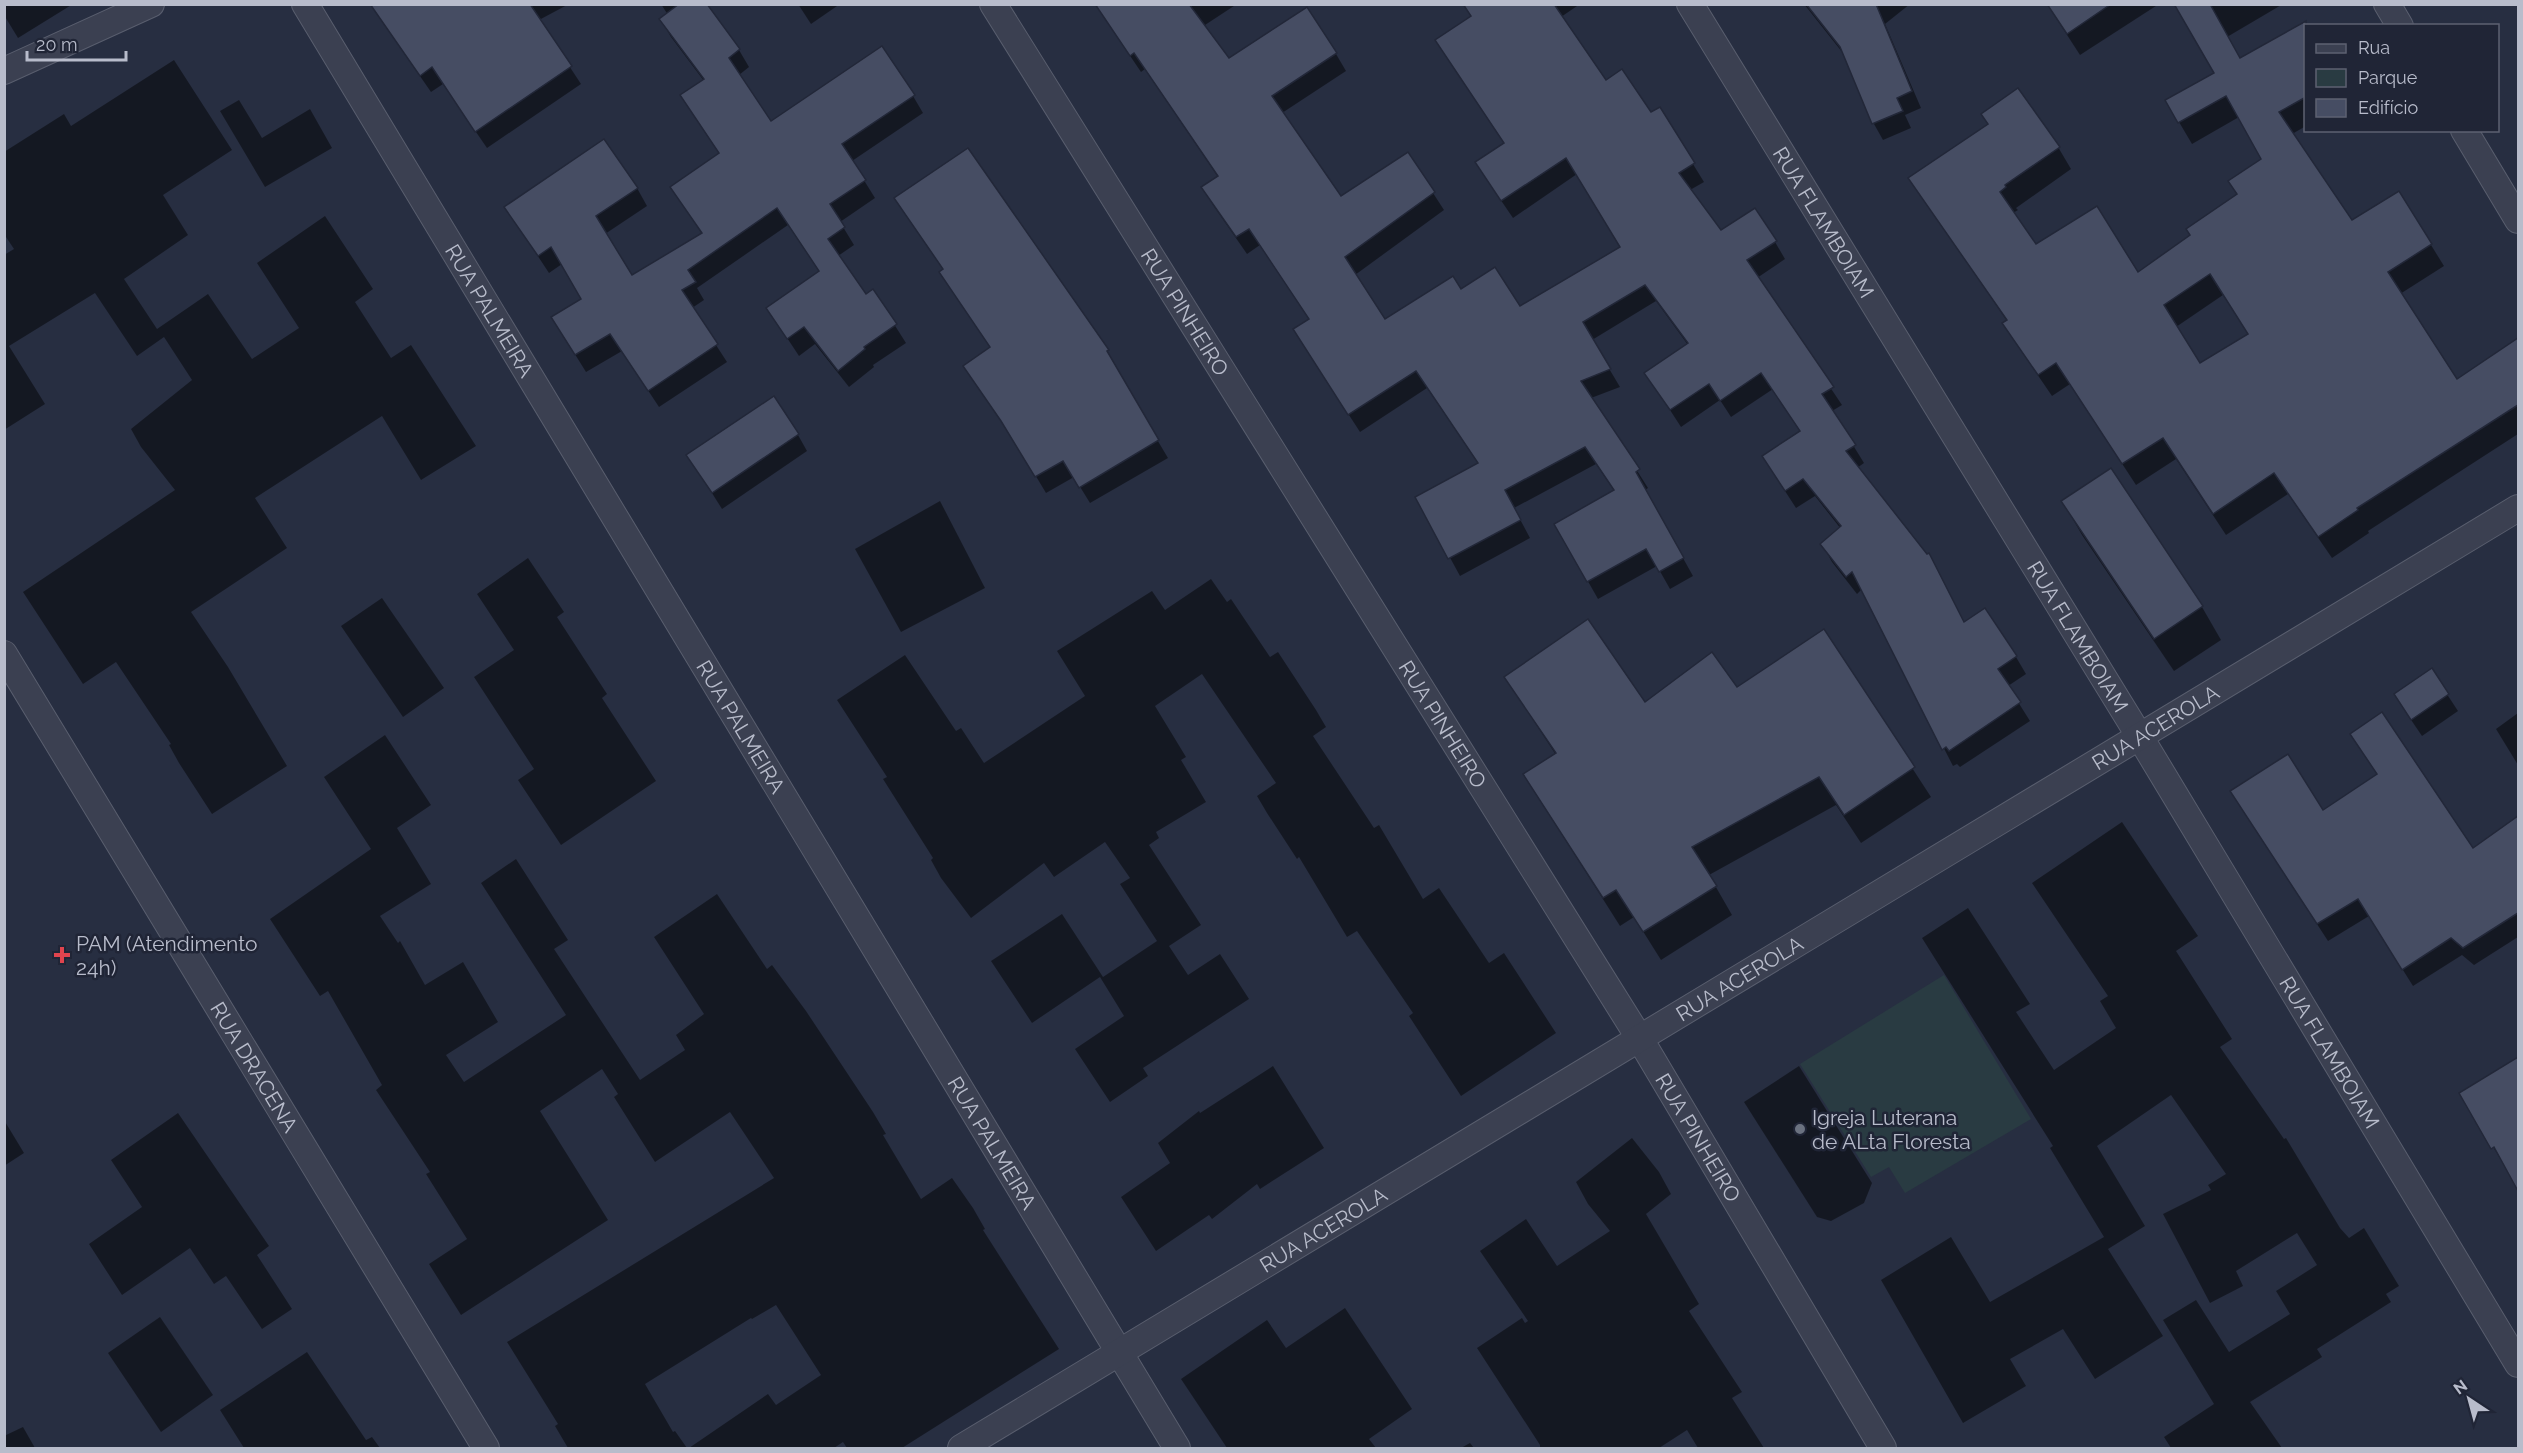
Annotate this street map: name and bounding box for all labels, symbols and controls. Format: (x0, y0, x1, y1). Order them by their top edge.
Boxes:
scale bar (27, 24, 126, 62)
legend (2304, 24, 2499, 132)
text: 20 m (36, 34, 78, 55)
text: Rua (2358, 37, 2390, 58)
text: Parque (2358, 67, 2418, 88)
text: Edifício (2358, 97, 2418, 118)
street label: RUA FLAMBOIAM (1768, 142, 1880, 302)
street label: RUA PALMEIRA (440, 240, 540, 381)
street label: RUA PINHEIRO (1136, 244, 1235, 380)
street label: RUA FLAMBOIAM (2022, 556, 2134, 716)
street label: RUA PALMEIRA (692, 656, 791, 797)
street label: RUA PINHEIRO (1394, 656, 1492, 792)
street label: RUA ACEROLA (2087, 679, 2223, 775)
street label: RUA ACEROLA (1671, 930, 1807, 1026)
place label: PAM (Atendimento 24h) (76, 931, 258, 980)
marker: PAM (Atendimento 24h) (53, 946, 71, 964)
street label: RUA FLAMBOIAM (2275, 972, 2385, 1132)
street label: RUA DRACENA (206, 997, 304, 1137)
street label: RUA PINHEIRO (1651, 1068, 1746, 1206)
street label: RUA PALMEIRA (943, 1072, 1042, 1213)
place label: Igreja Luterana de ALta Floresta (1812, 1105, 1971, 1154)
marker: Igreja Luterana de ALta Floresta (1793, 1122, 1807, 1136)
street label: RUA ACEROLA (1255, 1181, 1391, 1277)
north arrow (2439, 1369, 2499, 1429)
text: N (2450, 1376, 2471, 1399)

